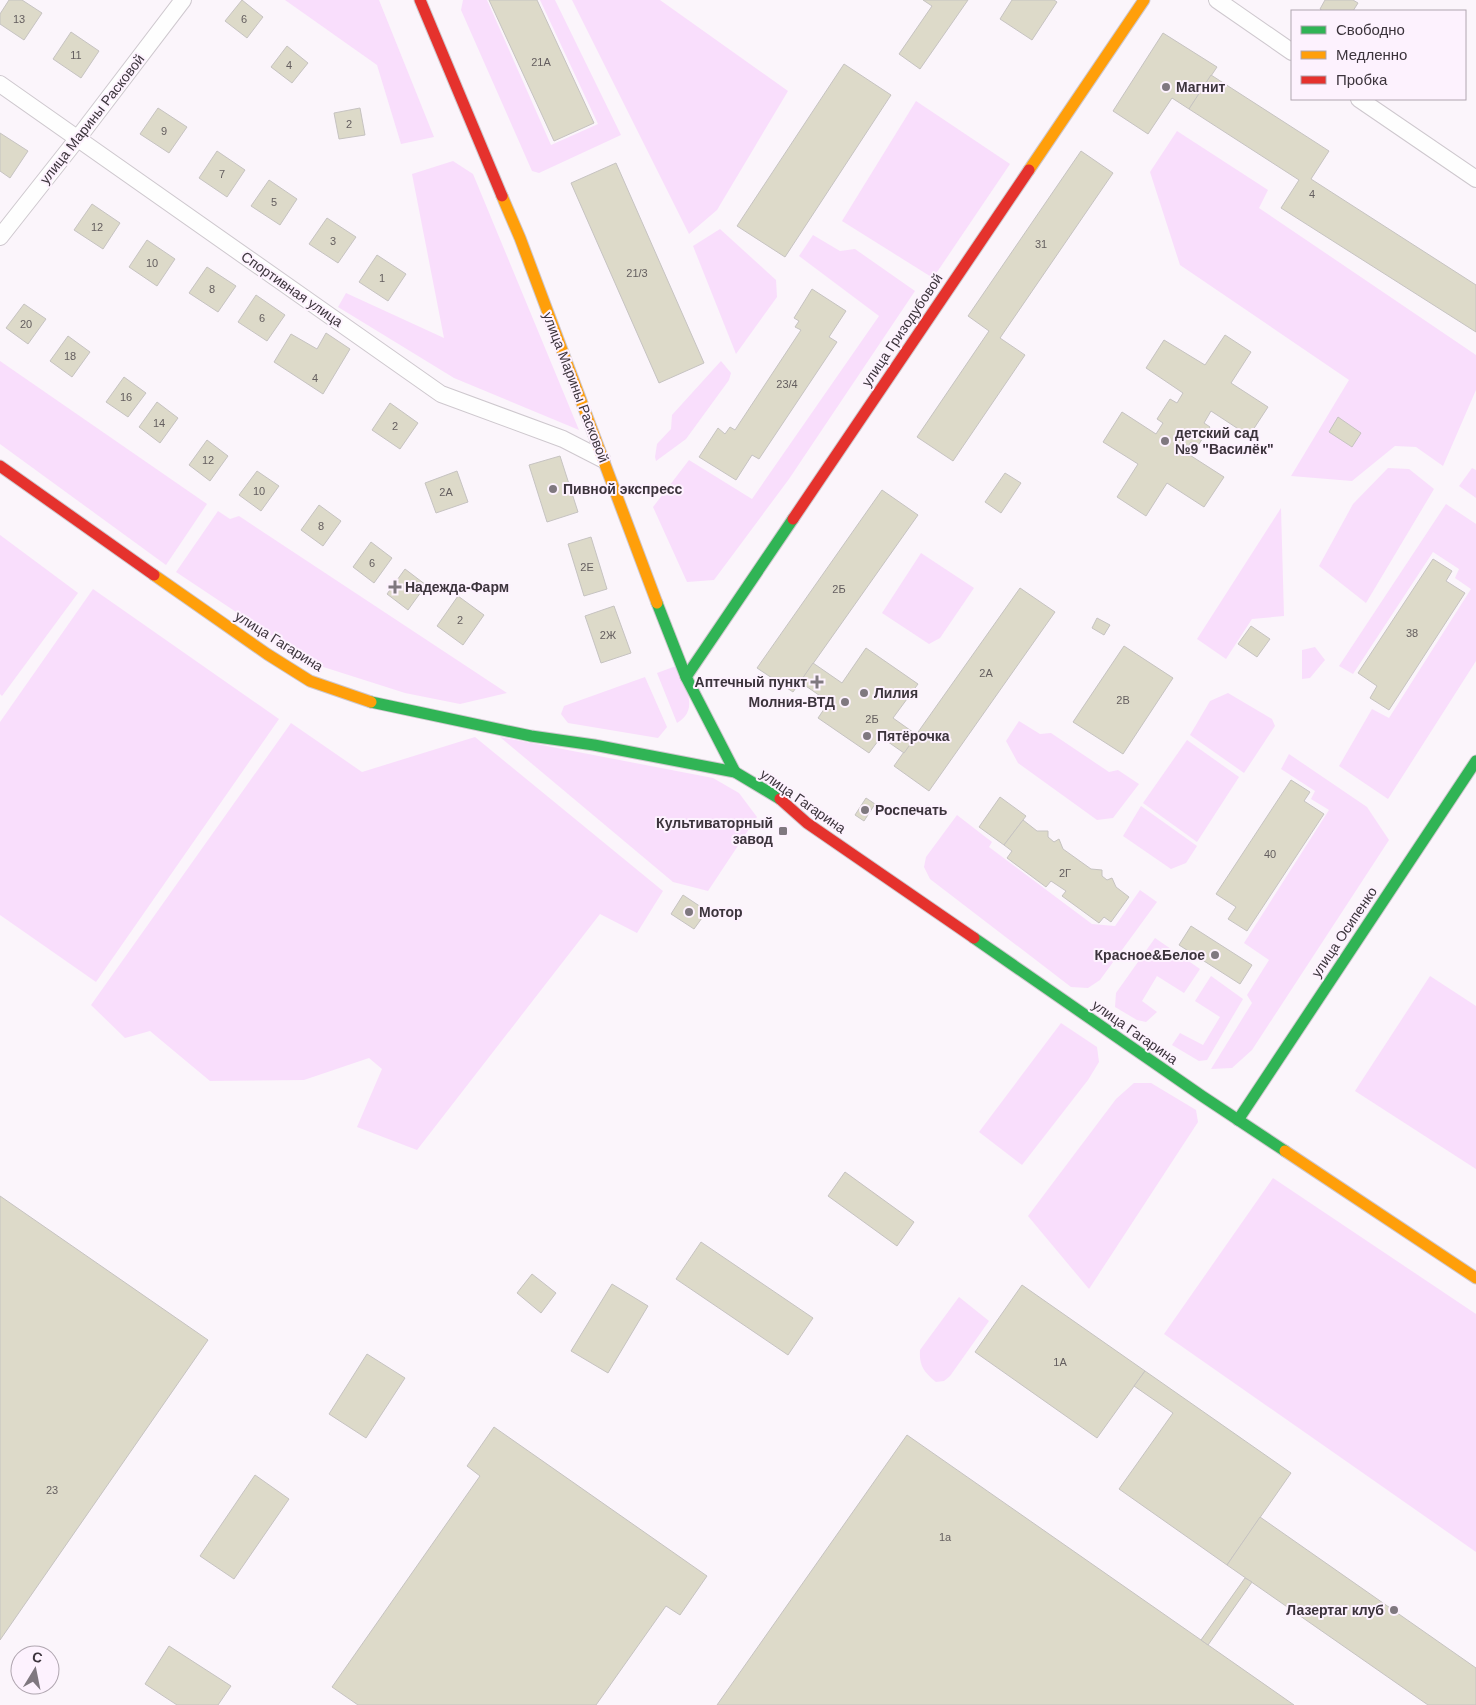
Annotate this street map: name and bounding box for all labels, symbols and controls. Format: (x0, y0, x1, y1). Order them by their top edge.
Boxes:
legend (1291, 10, 1466, 100)
house number: 13 (13, 13, 25, 25)
house number: 6 (241, 13, 247, 25)
text: Свободно (1336, 21, 1405, 38)
text: Медленно (1336, 46, 1407, 63)
house number: 11 (70, 49, 82, 61)
street label: улица Марины Расковой (36, 51, 148, 187)
house number: 21А (531, 56, 551, 68)
house number: 4 (286, 59, 292, 71)
text: Пробка (1336, 71, 1388, 88)
place label: Магнит (1176, 79, 1226, 95)
marker: Магнит (1160, 81, 1172, 93)
house number: 2 (346, 118, 352, 130)
house number: 9 (161, 125, 167, 137)
house number: 7 (219, 168, 225, 180)
house number: 4 (1309, 188, 1315, 200)
house number: 5 (271, 196, 277, 208)
house number: 12 (91, 221, 103, 233)
house number: 3 (330, 235, 336, 247)
house number: 31 (1035, 238, 1047, 250)
street label: Спортивная улица (238, 248, 346, 330)
house number: 10 (146, 257, 158, 269)
house number: 21/3 (626, 267, 648, 279)
street label: улица Гризодубовой (858, 271, 946, 389)
house number: 1 (379, 272, 385, 284)
house number: 8 (209, 283, 215, 295)
street label: улица Марины Расковой (540, 309, 612, 465)
house number: 6 (259, 312, 265, 324)
house number: 20 (20, 318, 32, 330)
house number: 18 (64, 350, 76, 362)
house number: 4 (312, 372, 318, 384)
house number: 23/4 (776, 378, 798, 390)
house number: 16 (120, 391, 132, 403)
house number: 14 (153, 417, 165, 429)
house number: 2 (392, 420, 398, 432)
place label: детский сад №9 "Василёк" (1175, 425, 1274, 457)
marker: детский сад №9 "Василёк" (1159, 435, 1171, 447)
house number: 12 (202, 454, 214, 466)
place label: Пивной экспресс (563, 481, 683, 497)
marker: Пивной экспресс (547, 483, 559, 495)
house number: 10 (253, 485, 265, 497)
house number: 2А (439, 486, 453, 498)
house number: 8 (318, 520, 324, 532)
house number: 6 (369, 557, 375, 569)
house number: 2Е (580, 561, 594, 573)
place label: Надежда-Фарм (405, 579, 509, 595)
marker: Надежда-Фарм (389, 581, 401, 593)
house number: 2Б (832, 583, 846, 595)
street label: улица Гагарина (232, 608, 326, 675)
house number: 2 (457, 614, 463, 626)
house number: 38 (1406, 627, 1418, 639)
house number: 2Ж (600, 629, 616, 641)
house number: 2А (979, 667, 993, 679)
place label: Аптечный пункт (695, 674, 807, 690)
marker: Аптечный пункт (811, 676, 823, 688)
place label: Лилия (874, 685, 918, 701)
marker: Лилия (858, 687, 870, 699)
place label: Молния-ВТД (749, 694, 835, 710)
house number: 2В (1116, 694, 1130, 706)
marker: Молния-ВТД (839, 696, 851, 708)
house number: 2Б (865, 713, 879, 725)
place label: Пятёрочка (877, 728, 950, 744)
marker: Пятёрочка (861, 730, 873, 742)
street label: улица Гагарина (757, 766, 849, 837)
place label: Роспечать (875, 802, 948, 818)
marker: Роспечать (859, 804, 871, 816)
place label: Культиваторный завод (656, 815, 773, 847)
marker: Культиваторный завод (777, 825, 789, 837)
house number: 40 (1264, 848, 1276, 860)
house number: 2Г (1059, 867, 1071, 879)
street label: улица Осипенко (1308, 884, 1380, 980)
place label: Мотор (699, 904, 743, 920)
marker: Мотор (683, 906, 695, 918)
place label: Красное&Белое (1095, 947, 1205, 963)
marker: Красное&Белое (1209, 949, 1221, 961)
street label: улица Гагарина (1089, 997, 1181, 1068)
house number: 1А (1053, 1356, 1067, 1368)
house number: 23 (46, 1484, 58, 1496)
house number: 1а (939, 1531, 952, 1543)
place label: Лазертаг клуб (1286, 1602, 1384, 1618)
marker: Лазертаг клуб (1388, 1604, 1400, 1616)
north arrow (10, 1645, 60, 1695)
text: С (31, 1648, 44, 1666)

